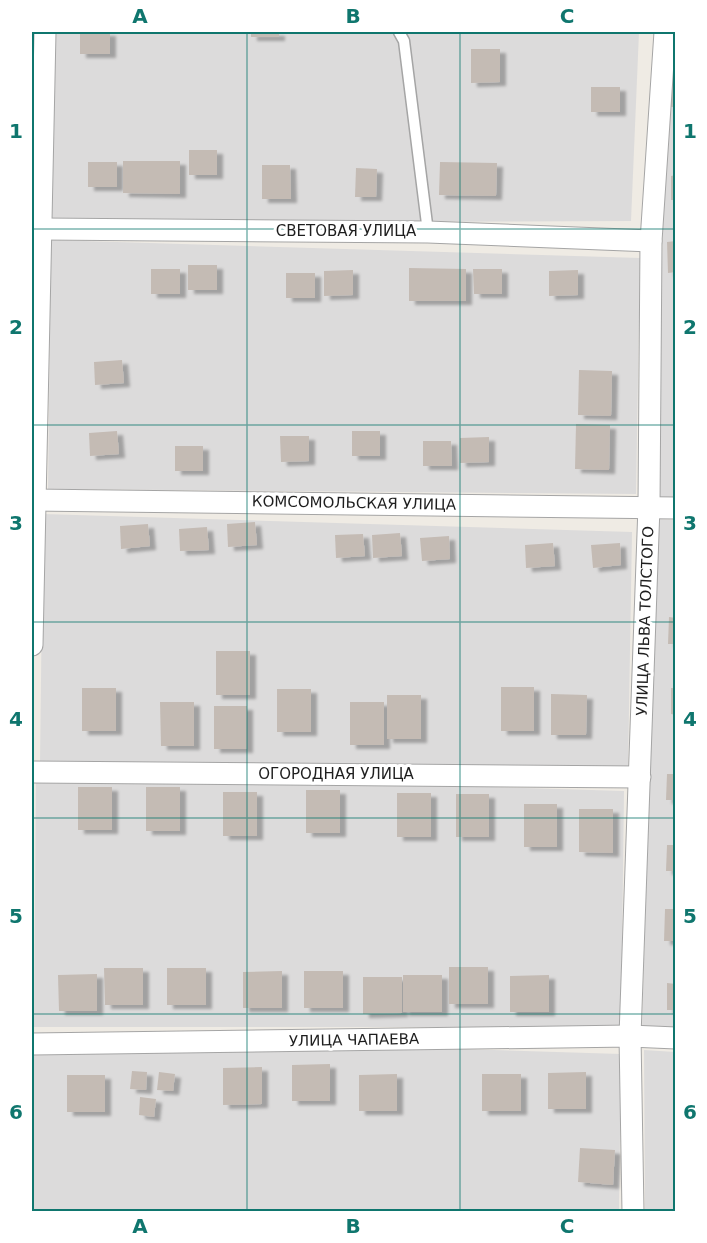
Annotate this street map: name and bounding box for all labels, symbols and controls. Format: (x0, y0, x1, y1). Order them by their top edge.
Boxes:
text: A (132, 4, 148, 28)
text: B (345, 4, 361, 28)
text: C (560, 4, 574, 28)
text: 1 (9, 119, 23, 143)
text: 1 (683, 119, 697, 143)
street label: СВЕТОВАЯ УЛИЦА (276, 222, 417, 240)
text: 2 (9, 315, 23, 339)
text: 2 (683, 315, 697, 339)
street label: КОМСОМОЛЬСКАЯ УЛИЦА (252, 492, 457, 514)
text: 3 (9, 511, 23, 535)
text: 3 (683, 511, 697, 535)
street label: УЛИЦА ЛЬВА ТОЛСТОГО (633, 526, 657, 716)
text: 4 (9, 707, 23, 731)
text: 4 (683, 707, 697, 731)
street label: ОГОРОДНАЯ УЛИЦА (258, 765, 415, 783)
text: 5 (9, 904, 23, 928)
text: 5 (683, 904, 697, 928)
street label: УЛИЦА ЧАПАЕВА (289, 1030, 420, 1050)
text: 6 (9, 1100, 23, 1124)
text: 6 (683, 1100, 697, 1124)
text: A (132, 1214, 148, 1238)
text: B (345, 1214, 361, 1238)
text: C (560, 1214, 574, 1238)

